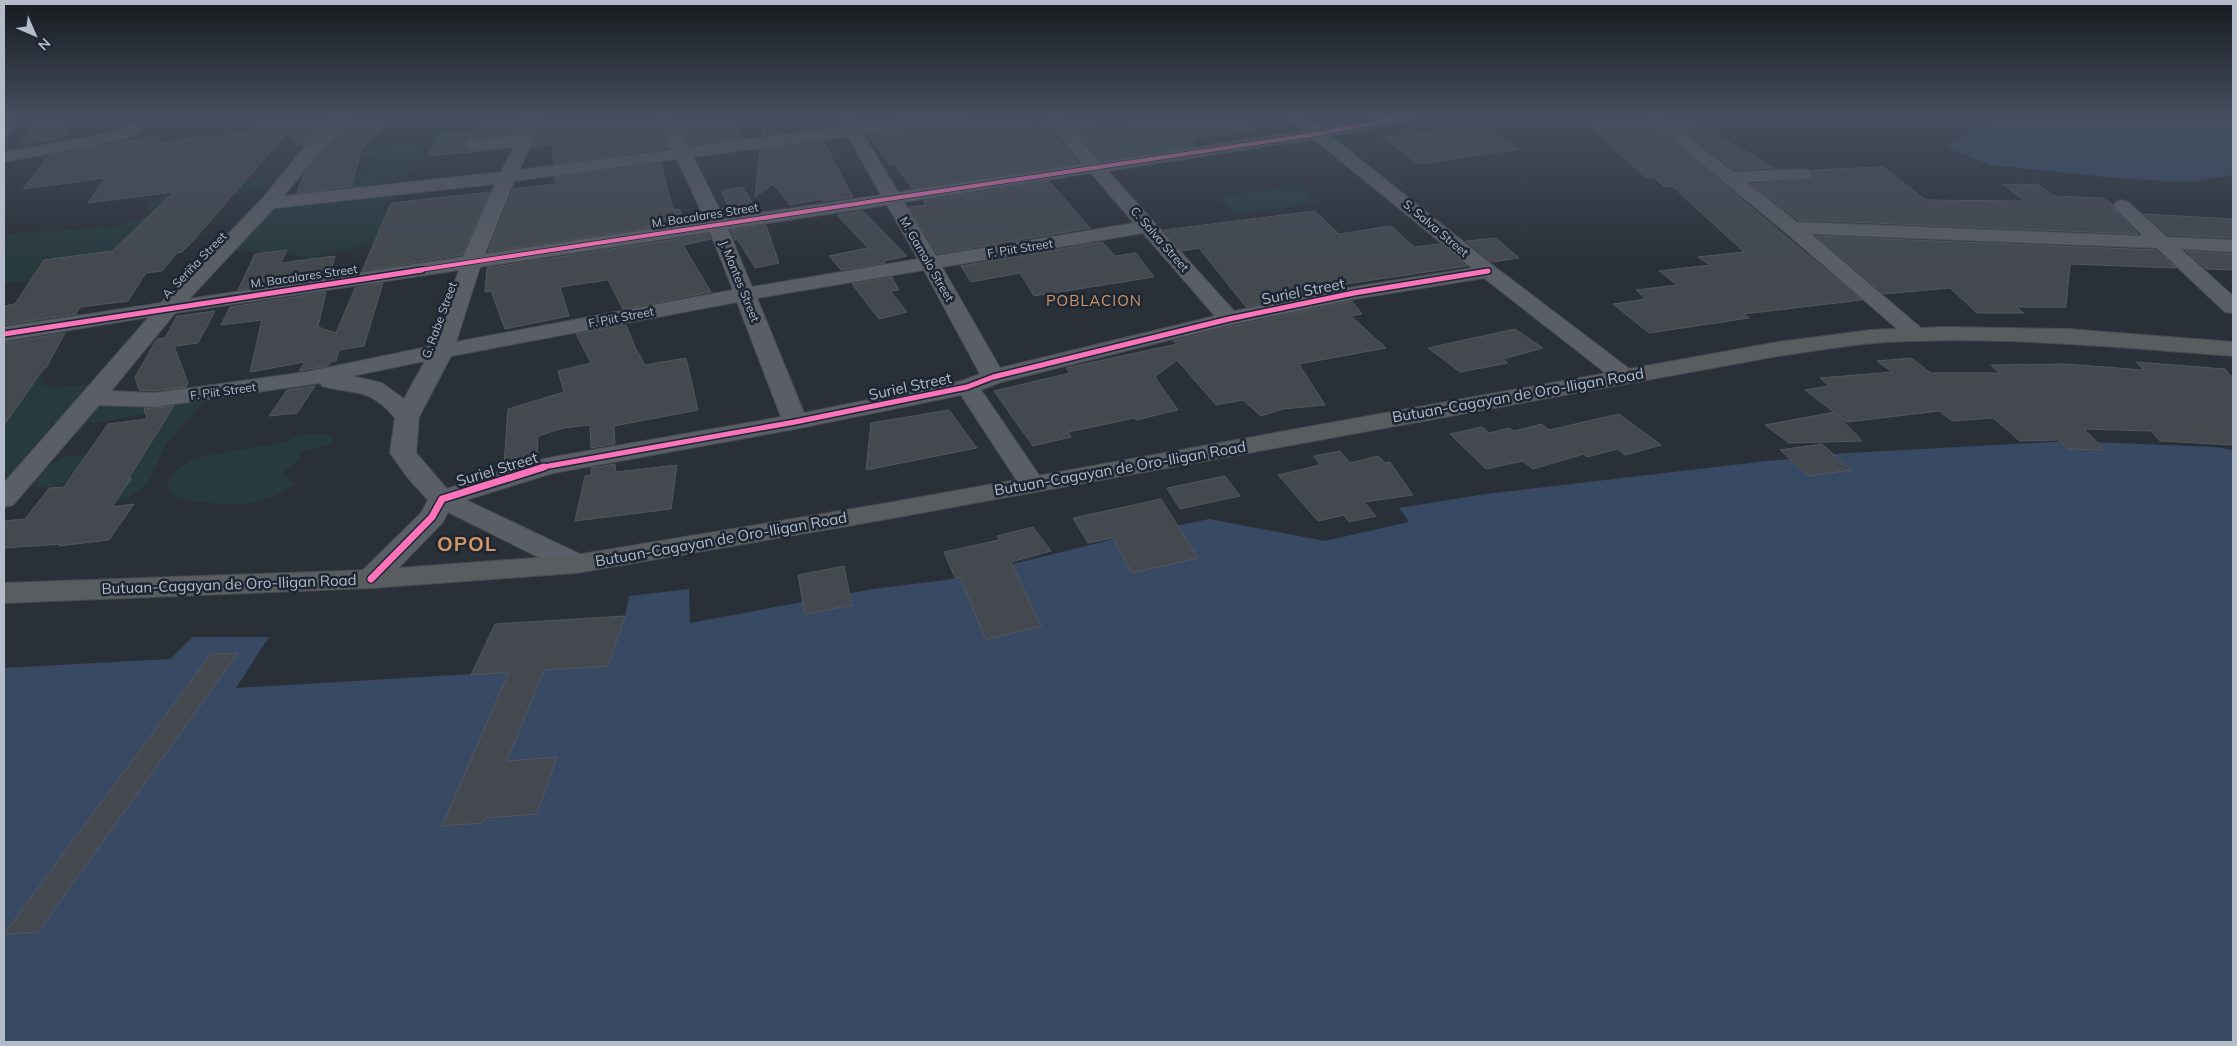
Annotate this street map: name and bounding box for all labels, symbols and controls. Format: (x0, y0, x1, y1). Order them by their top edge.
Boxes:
north arrow (10, 10, 60, 60)
text: N (34, 34, 54, 54)
street label: S. Salva Street (1400, 196, 1472, 260)
street label: M. Bacalares Street (651, 199, 759, 231)
street label: C. Salva Street (1128, 203, 1192, 275)
street label: M. Gamolo Street (897, 214, 957, 304)
street label: A. Seriña Street (158, 229, 230, 301)
street label: F. Piit Street (986, 235, 1054, 261)
street label: J. Montes Street (717, 238, 763, 324)
street label: M. Bacalares Street (250, 261, 358, 291)
street label: Suriel Street (1260, 274, 1346, 308)
street label: G. Rabe Street (418, 280, 460, 360)
district label: POBLACION (1046, 291, 1142, 310)
street label: F. Piit Street (587, 303, 655, 331)
street label: Butuan-Cagayan de Oro-Iligan Road (1391, 363, 1645, 427)
street label: Suriel Street (867, 368, 953, 404)
street label: F. Piit Street (189, 379, 257, 403)
street label: Butuan-Cagayan de Oro-Iligan Road (993, 436, 1247, 500)
street label: Suriel Street (454, 448, 540, 490)
street label: Butuan-Cagayan de Oro-Iligan Road (594, 507, 848, 571)
district label: OPOL (437, 531, 497, 556)
street label: Butuan-Cagayan de Oro-Iligan Road (101, 570, 357, 598)

